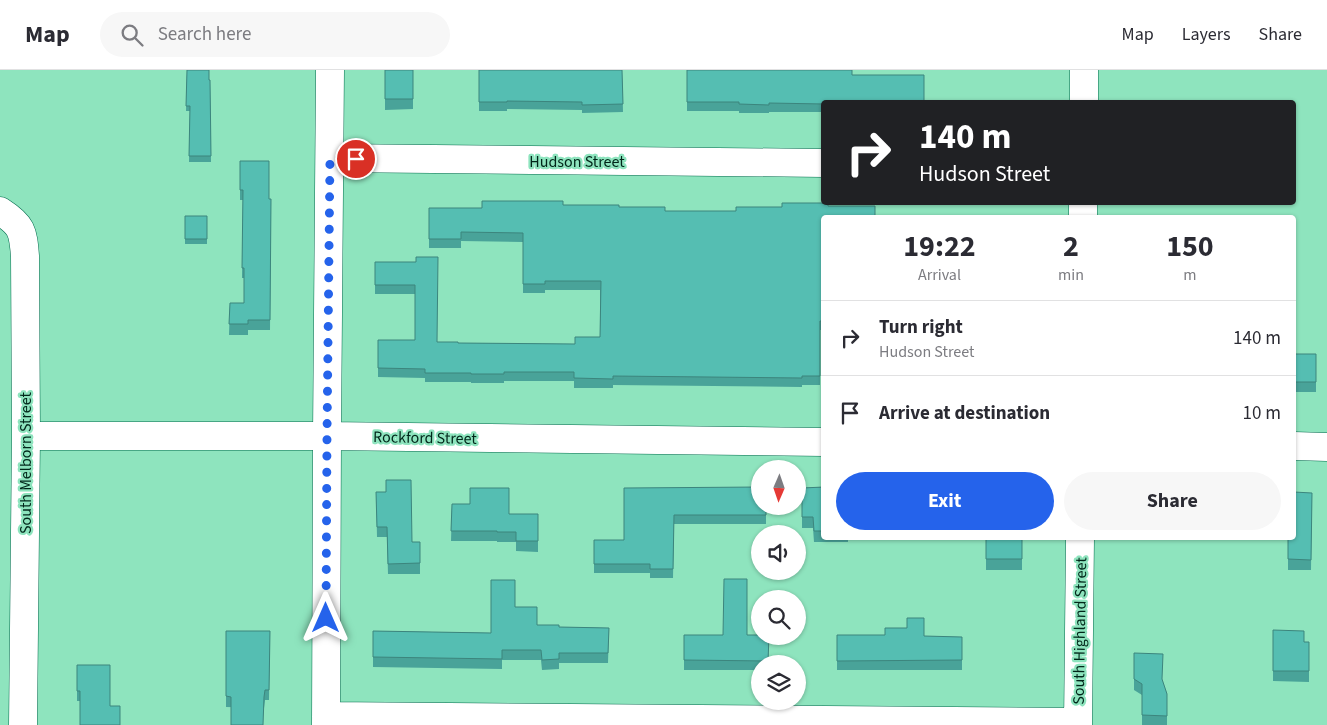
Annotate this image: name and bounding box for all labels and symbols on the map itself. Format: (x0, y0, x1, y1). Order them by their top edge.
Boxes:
pin (335, 138, 377, 180)
street label: Hudson Street (529, 151, 625, 173)
street label: South Melborn Street (15, 391, 37, 534)
street label: Rockford Street (373, 426, 478, 450)
north arrow (751, 460, 806, 515)
street label: South Highland Street (1068, 557, 1092, 705)
position arrow (299, 591, 351, 643)

